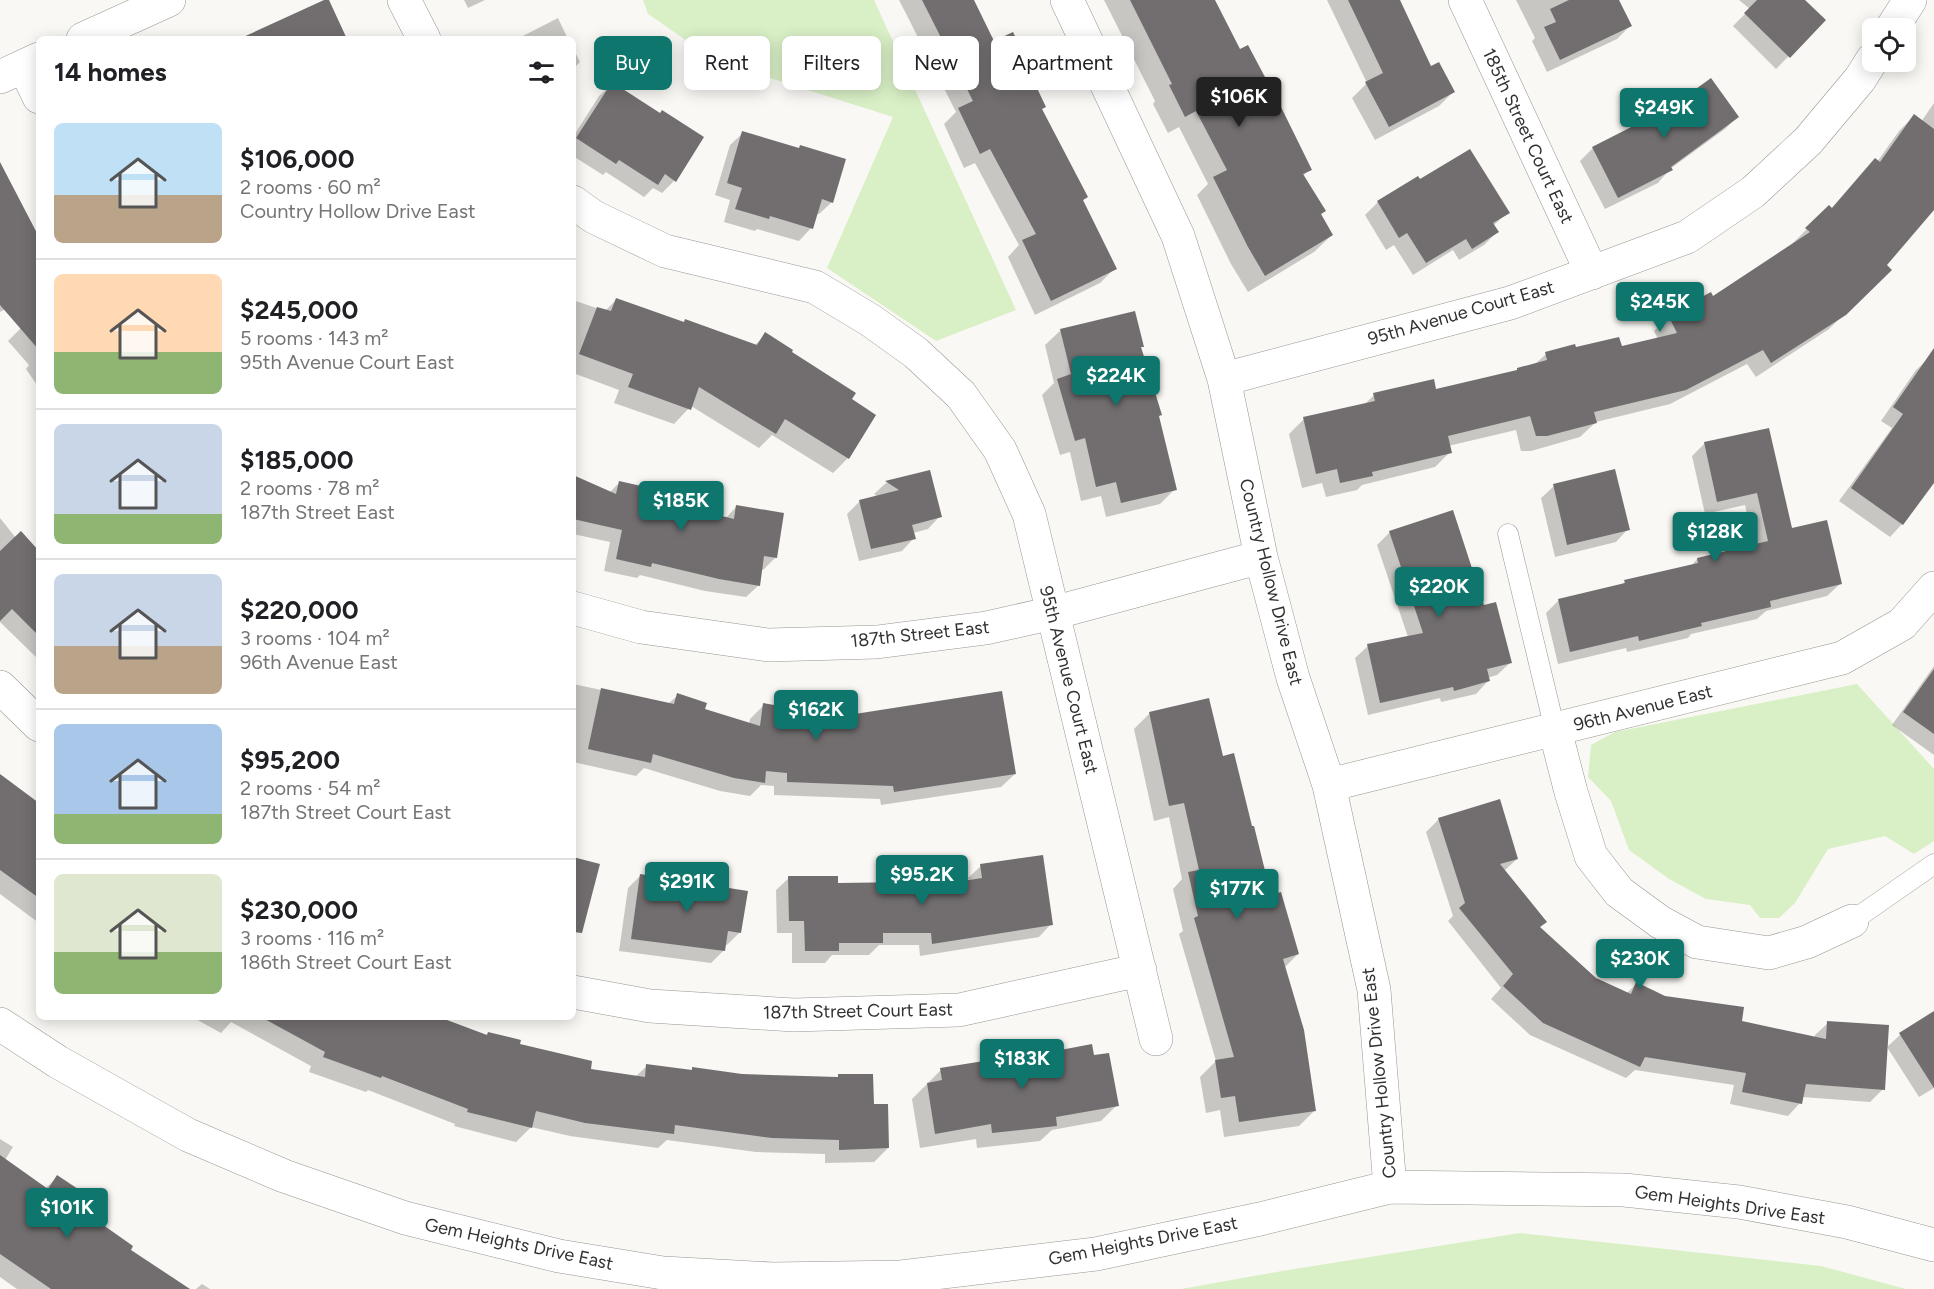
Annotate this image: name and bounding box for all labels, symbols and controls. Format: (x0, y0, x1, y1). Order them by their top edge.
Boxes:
map controls (1862, 18, 1916, 72)
button: locate (1862, 18, 1916, 72)
chip: Buy (594, 36, 672, 90)
chip: Rent (684, 36, 770, 90)
chip: Filters (782, 36, 881, 90)
chip: New (893, 36, 979, 90)
chip: Apartment (991, 36, 1134, 90)
street label: 185th Street Court East (1478, 45, 1578, 227)
text: 14 homes (54, 56, 167, 88)
icon: filters (525, 56, 558, 89)
pin: $106K (1197, 77, 1281, 128)
text: $106K (1210, 84, 1268, 108)
pin: $249K (1622, 88, 1706, 139)
text: $249K (1634, 95, 1694, 119)
text: $106,000 (240, 143, 355, 175)
icon: home (102, 147, 174, 219)
text: 2 rooms · 60 m² (240, 175, 381, 199)
text: Country Hollow Drive East (240, 199, 476, 223)
street label: 95th Avenue Court East (1365, 276, 1557, 350)
pin: $245K (1618, 282, 1702, 333)
text: $245K (1630, 289, 1690, 313)
text: $245,000 (240, 294, 358, 326)
icon: home (102, 298, 174, 370)
text: 5 rooms · 143 m² (240, 326, 388, 350)
text: 95th Avenue Court East (240, 350, 454, 374)
pin: $224K (1074, 356, 1158, 407)
text: $224K (1086, 363, 1146, 387)
text: $185,000 (240, 444, 354, 476)
icon: home (102, 448, 174, 520)
text: 2 rooms · 78 m² (240, 476, 380, 500)
street label: Country Hollow Drive East (1235, 476, 1307, 688)
pin: $185K (639, 481, 723, 532)
text: $185K (653, 488, 709, 512)
text: 187th Street East (240, 500, 395, 524)
pin: $128K (1673, 512, 1757, 563)
text: $128K (1687, 519, 1743, 543)
pin: $220K (1397, 567, 1481, 618)
text: $220K (1409, 574, 1469, 598)
street label: 95th Avenue Court East (1035, 584, 1103, 776)
text: $220,000 (240, 594, 359, 626)
icon: home (102, 598, 174, 670)
street label: 187th Street East (850, 616, 991, 652)
text: 3 rooms · 104 m² (240, 626, 390, 650)
text: 96th Avenue East (240, 650, 398, 674)
street label: 96th Avenue East (1571, 680, 1715, 736)
pin: $162K (774, 690, 858, 741)
text: $162K (788, 697, 844, 721)
text: $95,200 (240, 744, 340, 776)
icon: home (102, 748, 174, 820)
text: 2 rooms · 54 m² (240, 776, 380, 800)
text: 187th Street Court East (240, 800, 451, 824)
pin: $95.2K (873, 855, 971, 906)
pin: $291K (645, 862, 729, 913)
text: $95.2K (890, 862, 954, 886)
text: $291K (659, 869, 715, 893)
pin: $177K (1195, 869, 1279, 920)
text: $177K (1209, 876, 1265, 900)
text: $230,000 (240, 894, 358, 926)
icon: home (102, 898, 174, 970)
text: 3 rooms · 116 m² (240, 926, 384, 950)
pin: $230K (1598, 939, 1682, 990)
text: $230K (1610, 946, 1670, 970)
text: 186th Street Court East (240, 950, 452, 974)
street label: Country Hollow Drive East (1357, 966, 1401, 1180)
street label: 187th Street Court East (763, 998, 953, 1024)
pin: $183K (980, 1039, 1064, 1090)
text: $183K (994, 1046, 1050, 1070)
street label: Gem Heights Drive East (1633, 1181, 1827, 1229)
pin: $101K (25, 1188, 109, 1239)
text: $101K (40, 1195, 94, 1219)
street label: Gem Heights Drive East (1047, 1212, 1240, 1270)
street label: Gem Heights Drive East (423, 1213, 615, 1275)

